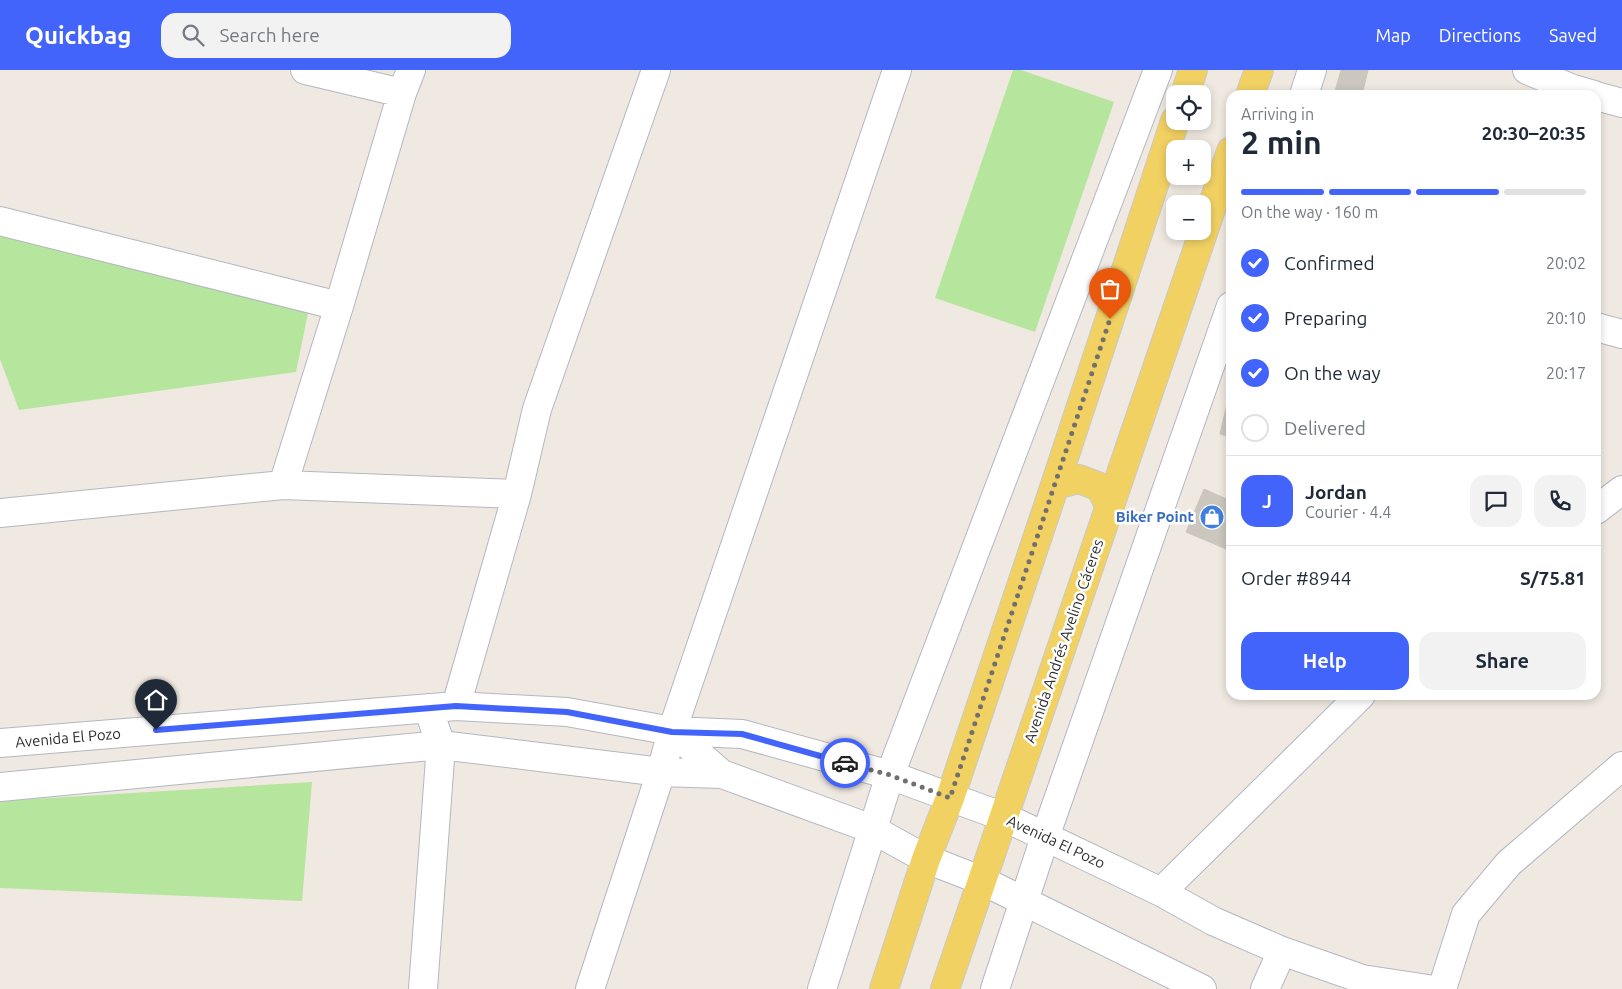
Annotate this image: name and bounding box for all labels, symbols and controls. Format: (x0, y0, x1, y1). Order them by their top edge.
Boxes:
search box (161, 13, 511, 58)
icon: search (179, 21, 207, 49)
text: Quickbag (25, 22, 131, 49)
text: Search here (219, 24, 320, 46)
text: Map (1375, 25, 1411, 45)
text: Directions (1439, 25, 1521, 45)
text: Saved (1549, 25, 1597, 45)
map controls (1166, 85, 1211, 240)
button: locate (1166, 85, 1211, 130)
text: Arriving in (1241, 105, 1314, 123)
text: 20:30–20:35 (1481, 122, 1586, 144)
text: 2 min (1241, 124, 1322, 160)
button: + (1166, 140, 1211, 185)
button: − (1166, 195, 1211, 240)
text: On the way · 160 m (1241, 203, 1378, 221)
icon: check (1241, 249, 1269, 277)
text: Confirmed (1284, 252, 1375, 274)
text: 20:02 (1546, 254, 1586, 272)
pin (1089, 268, 1131, 319)
icon: bag (1096, 275, 1124, 303)
icon: check (1241, 304, 1269, 332)
text: Preparing (1284, 307, 1368, 329)
text: 20:10 (1546, 309, 1586, 327)
icon: check (1241, 359, 1269, 387)
text: On the way (1284, 362, 1381, 384)
text: 20:17 (1546, 364, 1586, 382)
text: Delivered (1284, 417, 1366, 439)
button: chat (1470, 475, 1522, 527)
button: phone (1534, 475, 1586, 527)
text: Jordan (1305, 481, 1367, 503)
text: J (1262, 490, 1272, 512)
text: Courier · 4.4 (1305, 503, 1391, 521)
shop icon: Biker Point (1199, 504, 1225, 530)
place label: Biker Point (1116, 508, 1195, 525)
street label: Avenida Andrés Avelino Cáceres (1021, 537, 1106, 745)
text: Order #8944 (1241, 567, 1351, 589)
text: S/75.81 (1520, 567, 1586, 589)
button: Help (1241, 632, 1409, 690)
button: Share (1419, 632, 1586, 690)
pin (135, 679, 177, 730)
icon: home (142, 686, 170, 714)
street label: Avenida El Pozo (14, 724, 122, 751)
courier (820, 738, 870, 788)
icon: car (831, 749, 859, 777)
street label: Avenida El Pozo (1005, 811, 1108, 872)

